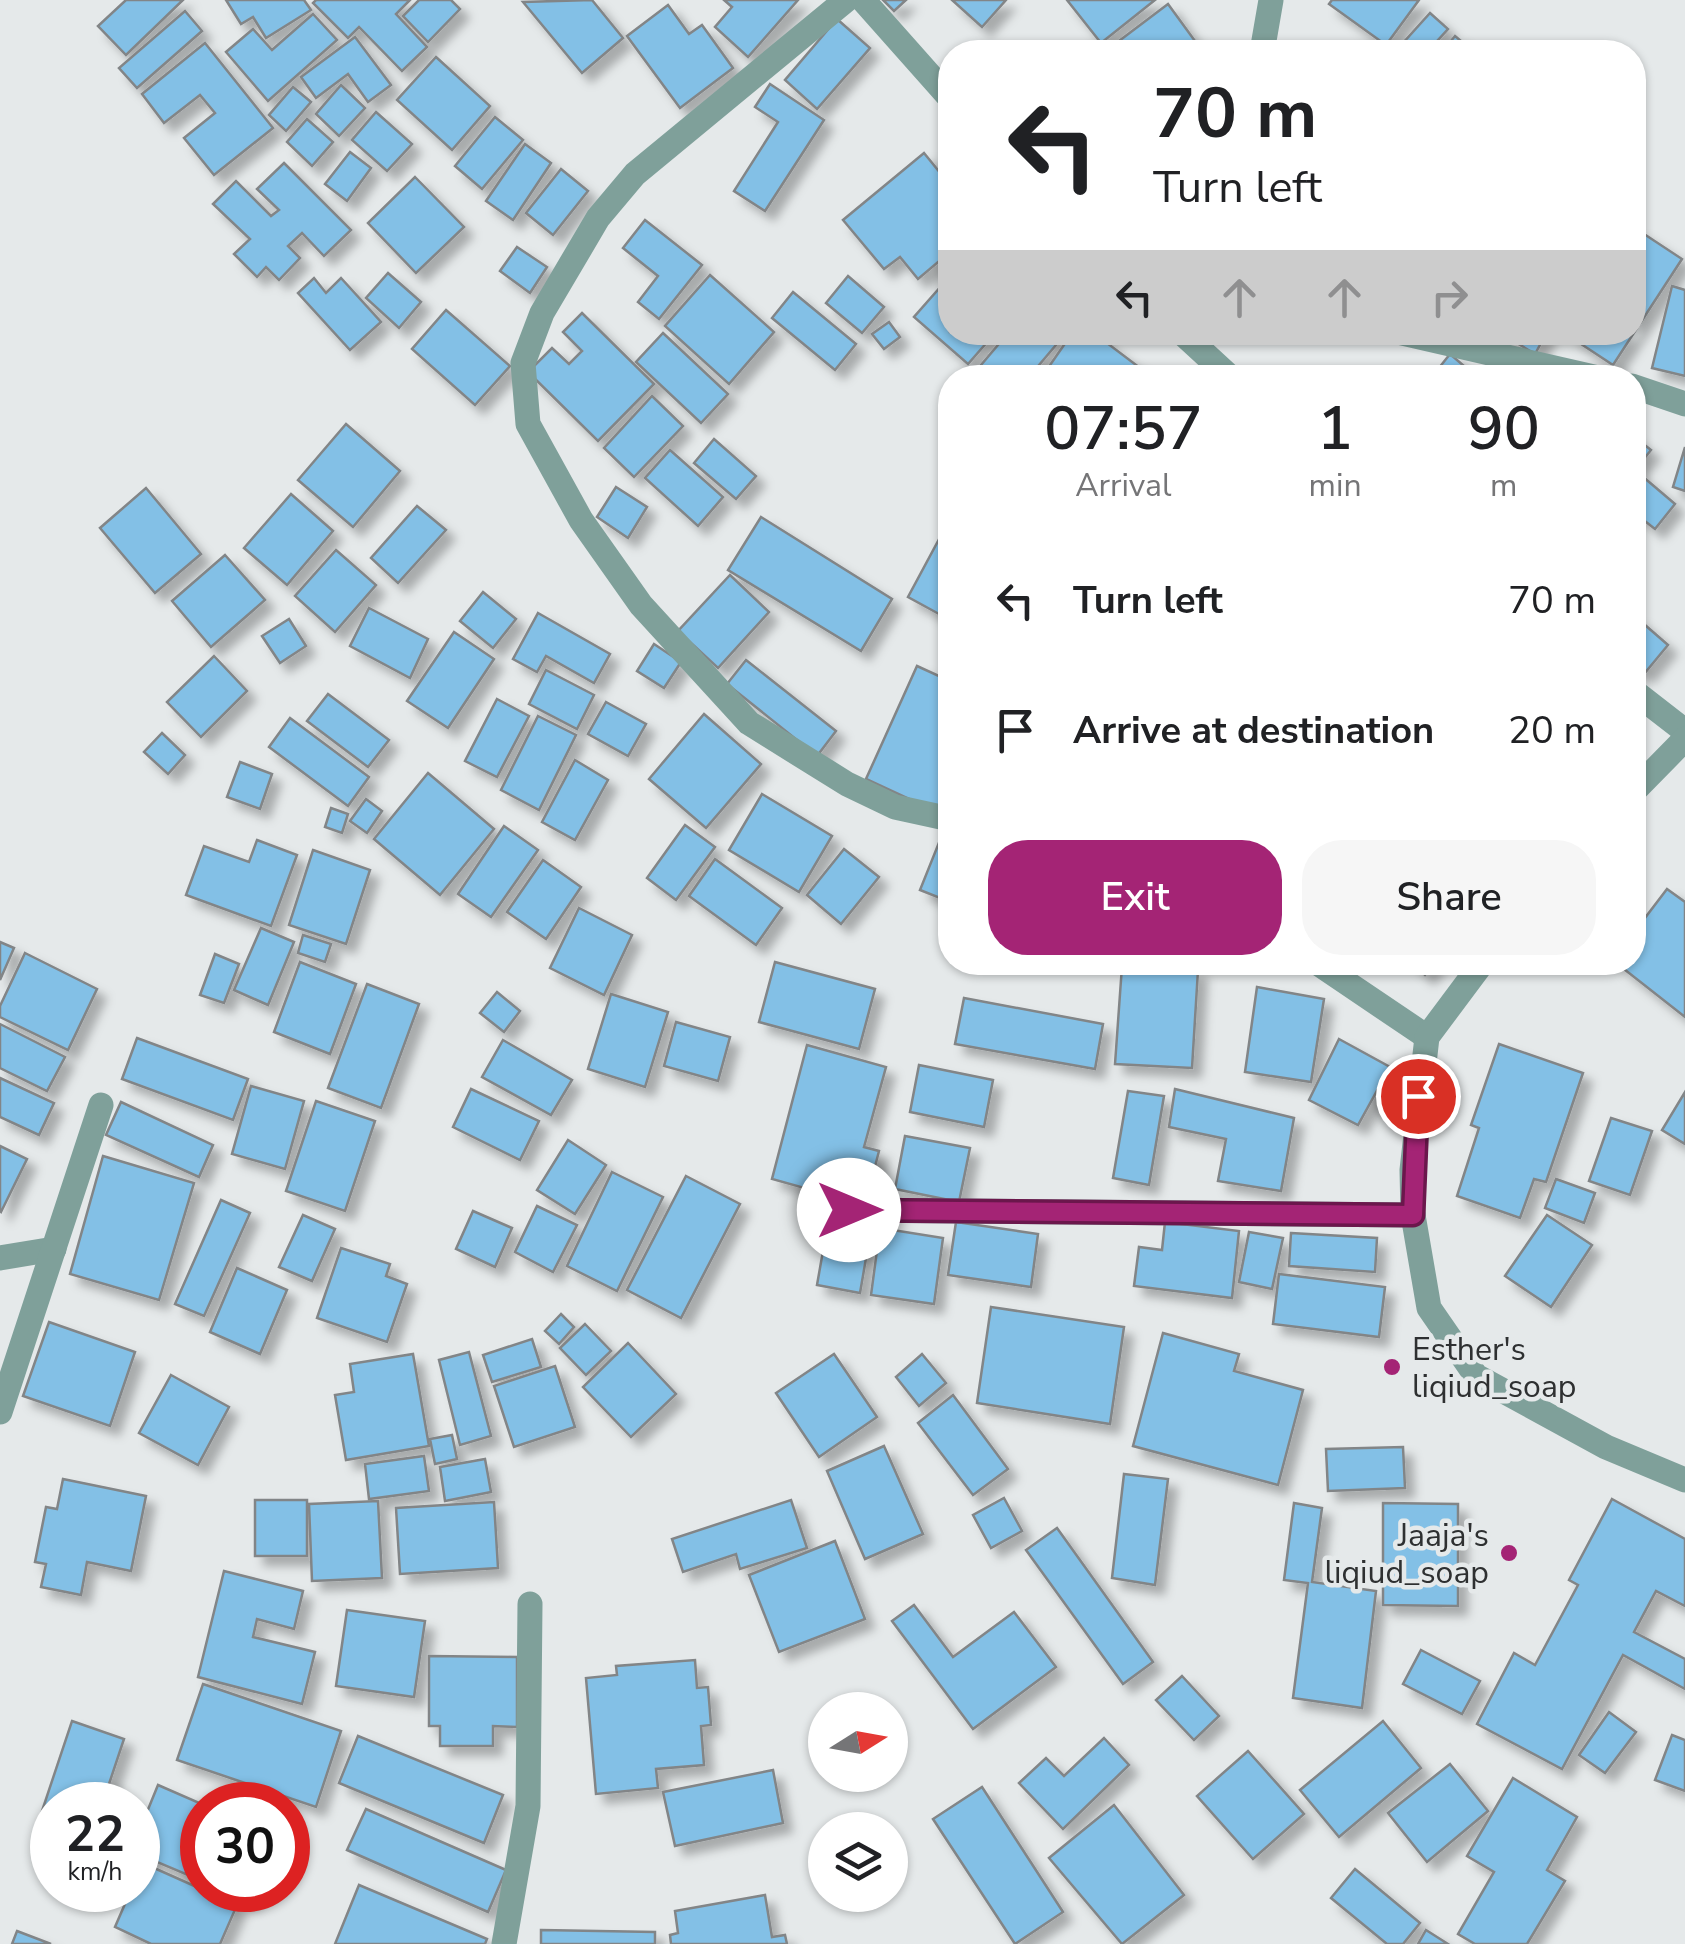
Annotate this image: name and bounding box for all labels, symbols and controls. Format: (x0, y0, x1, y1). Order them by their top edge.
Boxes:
text: 70 m (1153, 66, 1317, 162)
icon: left (988, 80, 1118, 210)
text: Turn left (1153, 157, 1322, 218)
icon: left (1107, 270, 1162, 325)
icon: ahead (1212, 270, 1267, 325)
icon: ahead (1317, 270, 1372, 325)
icon: right (1422, 270, 1477, 325)
text: 07:57 (1044, 388, 1202, 470)
text: 1 (1317, 388, 1353, 470)
text: 90 (1468, 388, 1540, 470)
text: Arrival (1075, 464, 1171, 507)
text: min (1309, 464, 1362, 507)
text: m (1490, 464, 1518, 507)
icon: left (988, 573, 1043, 628)
text: Turn left (1073, 575, 1223, 626)
text: 70 m (1508, 575, 1596, 626)
icon: arrive (988, 703, 1043, 758)
text: Arrive at destination (1073, 705, 1434, 756)
text: 20 m (1508, 705, 1596, 756)
button: Exit (988, 840, 1282, 955)
button: Share (1302, 840, 1596, 955)
pin (1376, 1054, 1461, 1139)
icon: arrive (1391, 1069, 1446, 1124)
position arrow (797, 1158, 901, 1262)
place label: Esther's liqiud_soap (1412, 1328, 1577, 1408)
marker: Esther's liqiud_soap (1381, 1356, 1403, 1378)
place label: Jaaja's liqiud_soap (1324, 1514, 1489, 1594)
marker: Jaaja's liqiud_soap (1498, 1542, 1520, 1564)
north arrow (808, 1692, 908, 1792)
map controls (808, 1692, 908, 1912)
speed limit sign: 30 (180, 1782, 310, 1912)
text: 22 (65, 1800, 125, 1869)
button: layers (808, 1812, 908, 1912)
text: km/h (67, 1855, 123, 1889)

